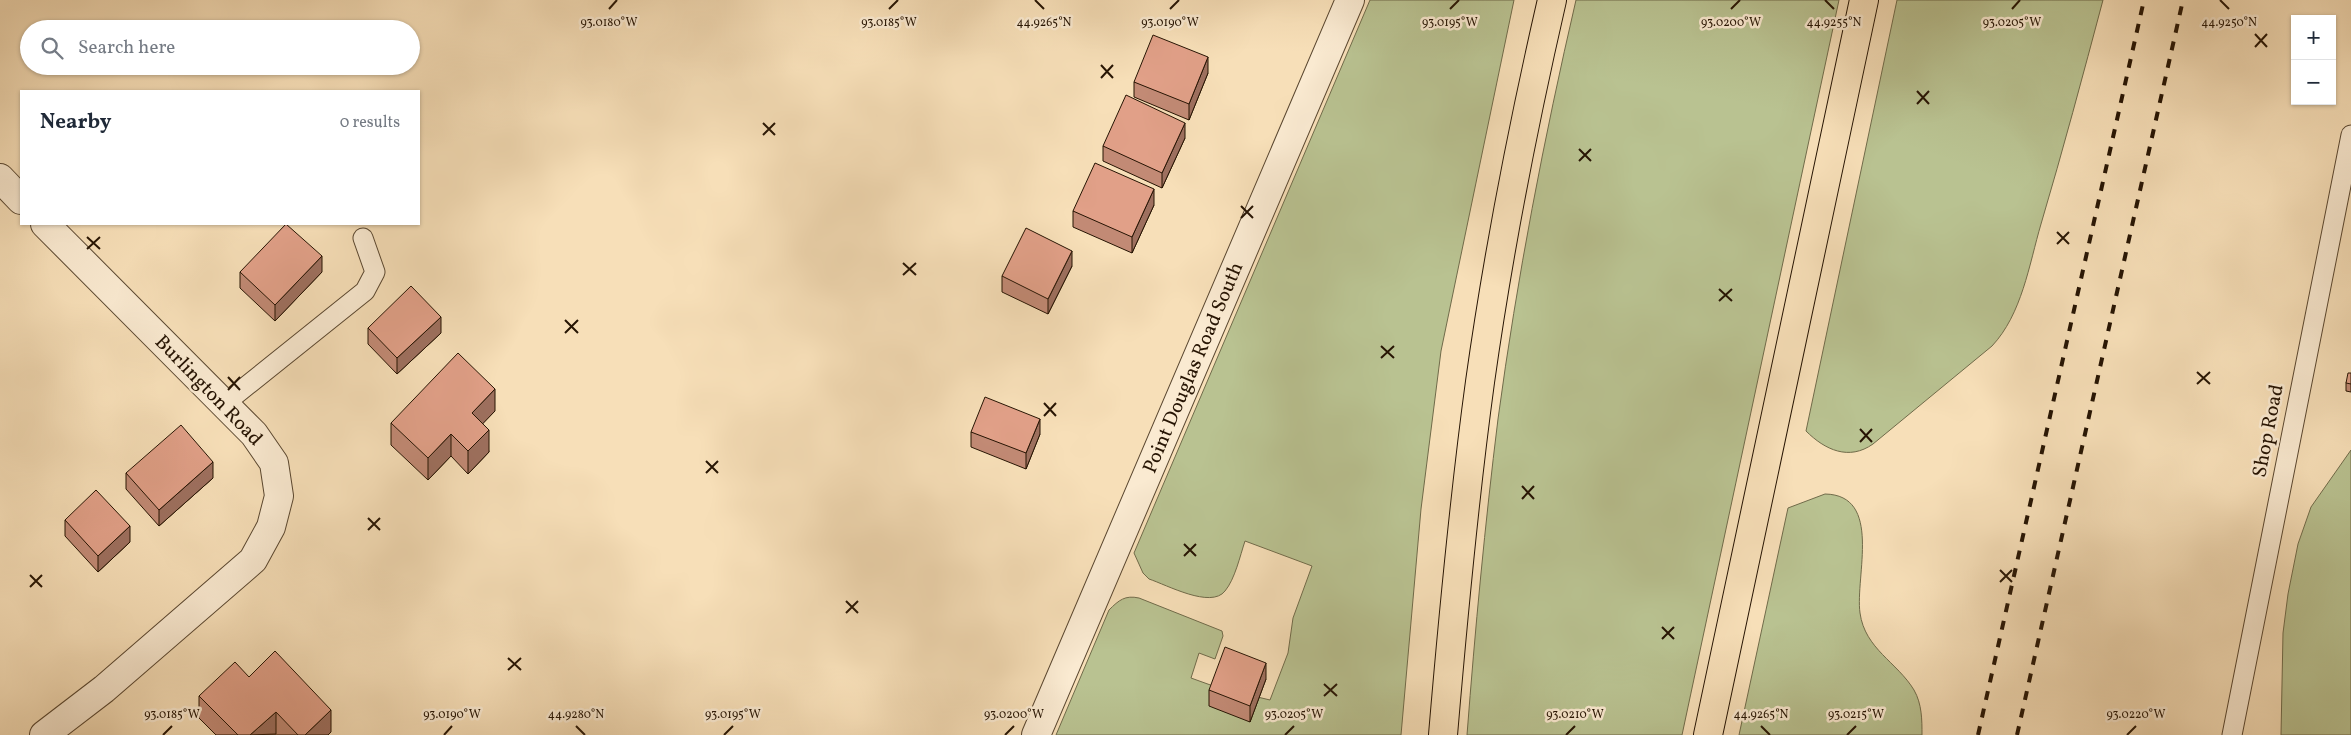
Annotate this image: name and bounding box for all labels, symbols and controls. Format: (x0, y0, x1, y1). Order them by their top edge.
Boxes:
text: 93.0180°W (580, 15, 638, 31)
text: 93.0185°W (861, 15, 917, 31)
text: 44.9265°N (1016, 15, 1072, 31)
text: 93.0190°W (1141, 15, 1199, 31)
text: 93.0195°W (1422, 15, 1478, 31)
text: 93.0200°W (1701, 15, 1761, 31)
text: 44.9255°N (1807, 15, 1861, 31)
text: 93.0205°W (1983, 15, 2041, 31)
text: 44.9250°N (2201, 15, 2257, 31)
map controls (2291, 15, 2336, 105)
button: + (2291, 15, 2336, 60)
search box (20, 20, 420, 75)
icon: search (38, 34, 66, 62)
text: Search here (78, 35, 175, 61)
button: − (2291, 60, 2336, 105)
text: Nearby (40, 108, 111, 137)
text: 0 results (340, 112, 400, 134)
street label: Point Douglas Road South (1137, 258, 1251, 478)
street label: Burlington Road (148, 329, 268, 453)
street label: Shop Road (2246, 382, 2292, 480)
text: 93.0185°W (144, 707, 200, 723)
text: 93.0190°W (423, 707, 481, 723)
text: 44.9280°N (548, 707, 604, 723)
text: 93.0195°W (705, 707, 761, 723)
text: 93.0200°W (984, 707, 1044, 723)
text: 93.0205°W (1265, 707, 1323, 723)
text: 93.0210°W (1546, 707, 1604, 723)
text: 44.9265°N (1733, 707, 1789, 723)
text: 93.0215°W (1828, 707, 1884, 723)
text: 93.0220°W (2106, 707, 2166, 723)

